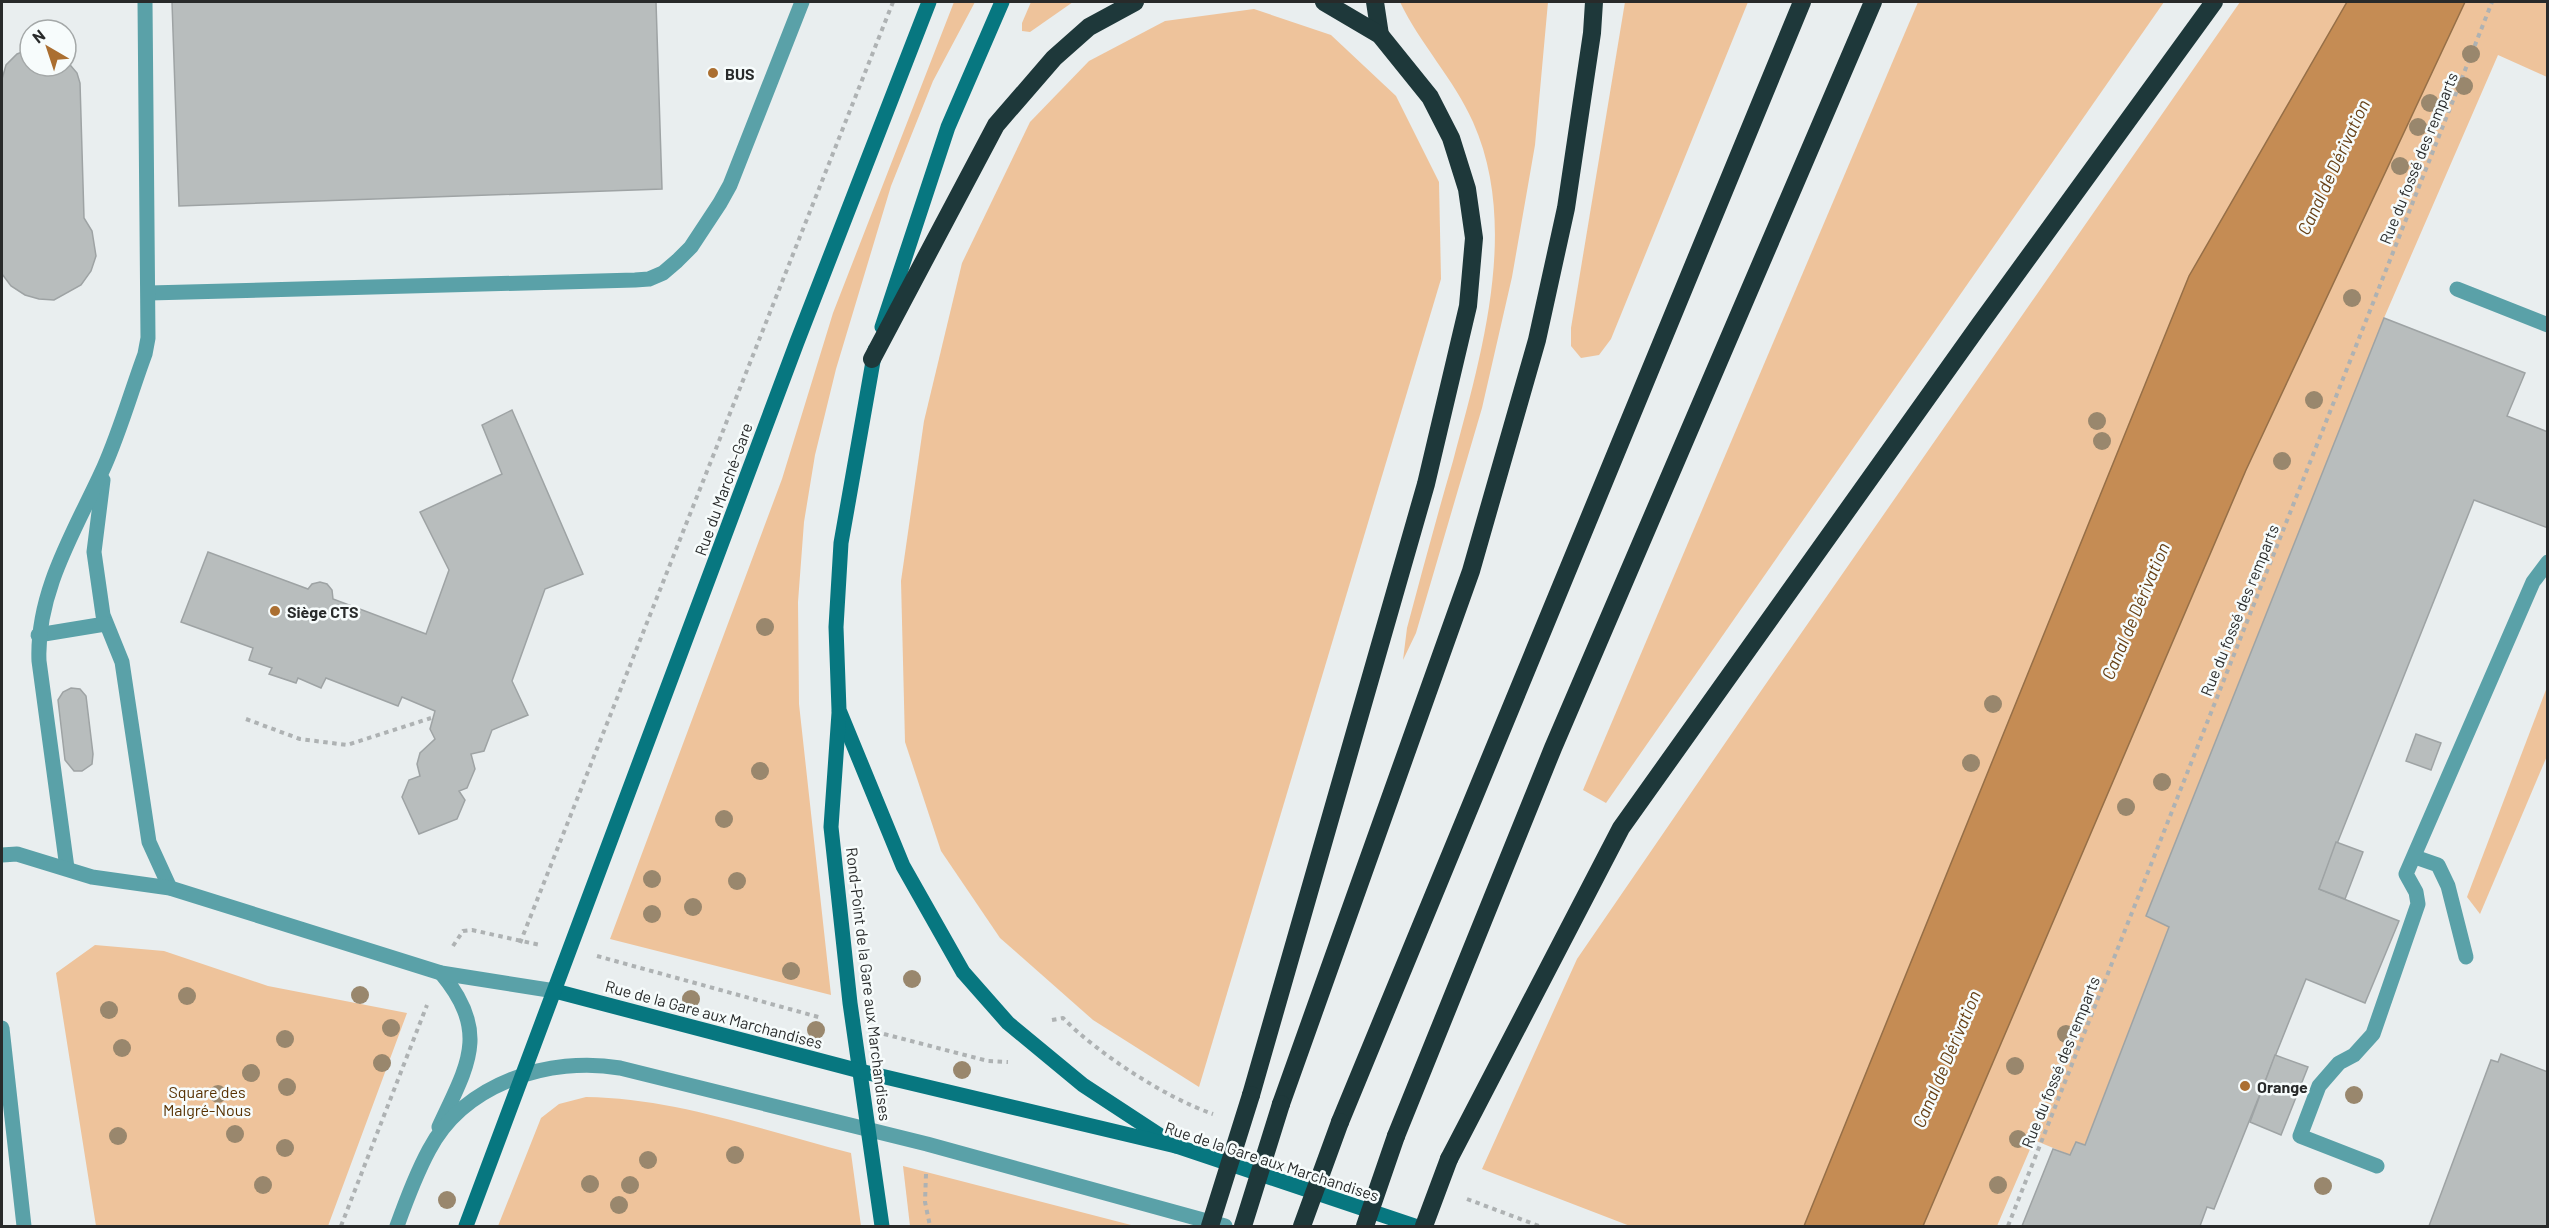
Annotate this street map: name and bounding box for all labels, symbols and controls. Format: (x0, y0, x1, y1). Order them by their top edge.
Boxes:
north arrow (18, 18, 78, 78)
text: N (28, 25, 48, 47)
place label: BUS (725, 64, 755, 83)
marker: BUS (706, 66, 720, 80)
street label: Rue du fossé des remparts (2375, 69, 2461, 247)
water label: Canal de Dérivation (2292, 96, 2374, 238)
street label: Rue du Marché-Gare (690, 420, 756, 558)
street label: Rue du fossé des remparts (2196, 521, 2282, 699)
water label: Canal de Dérivation (2096, 539, 2174, 683)
place label: Siège CTS (287, 602, 359, 621)
marker: Siège CTS (268, 604, 282, 618)
street label: Rond-Point de la Gare aux Marchandises (843, 846, 895, 1122)
street label: Rue du fossé des remparts (2017, 973, 2103, 1151)
street label: Rue de la Gare aux Marchandises (603, 976, 825, 1052)
water label: Canal de Dérivation (1907, 987, 1985, 1131)
place label: Orange (2257, 1077, 2308, 1096)
marker: Orange (2238, 1079, 2252, 1093)
park label: Square des Malgré-Nous (163, 1082, 251, 1119)
street label: Rue de la Gare aux Marchandises (1162, 1117, 1382, 1205)

